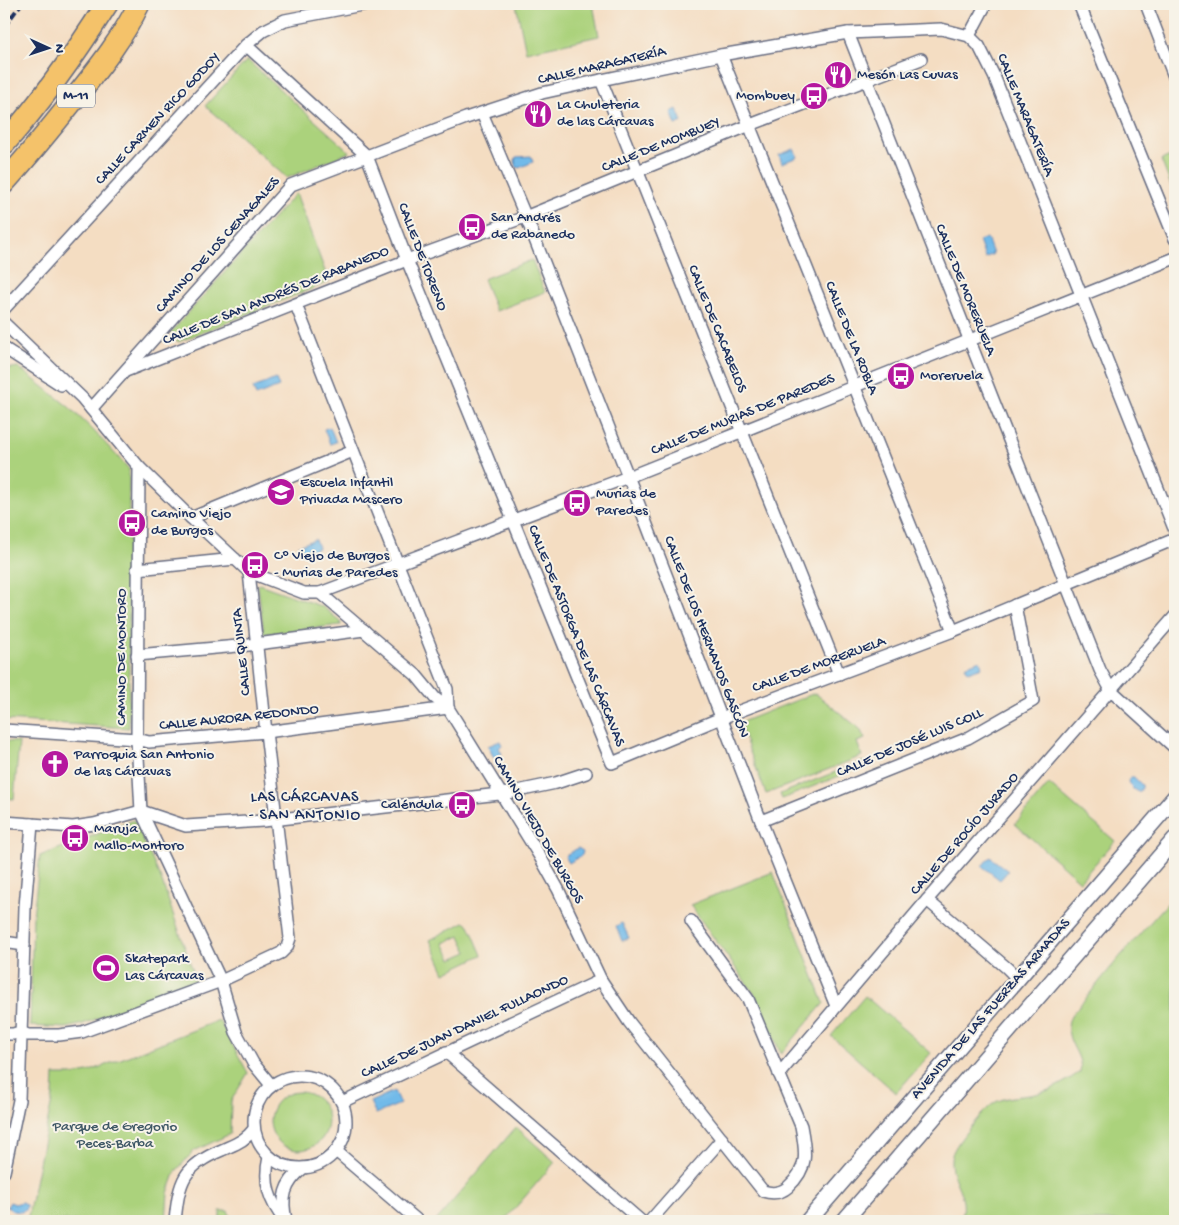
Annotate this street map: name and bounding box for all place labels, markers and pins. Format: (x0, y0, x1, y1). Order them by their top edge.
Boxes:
restaurant icon: Mesón Las Cuvas (823, 60, 853, 90)
place label: Mesón Las Cuvas (857, 66, 958, 84)
bus stop icon: Mombuey (799, 81, 829, 111)
place label: Mombuey (736, 87, 796, 105)
place label: La Chuleteria de las Cárcavas (557, 96, 654, 131)
restaurant icon: La Chuleteria de las Cárcavas (523, 99, 553, 129)
place label: San Andrés de Rabanedo (491, 209, 575, 244)
bus stop icon: San Andrés de Rabanedo (457, 212, 487, 242)
bus stop icon: Moreruela (886, 361, 916, 391)
place label: Moreruela (920, 367, 984, 385)
place label: Escuela Infantil Privada Mascero (299, 474, 403, 509)
school or university icon: Escuela Infantil Privada Mascero (266, 477, 296, 507)
place label: Murias de Paredes (595, 485, 656, 520)
bus stop icon: Murias de Paredes (562, 488, 592, 518)
place label: Camino Viejo de Burgos (151, 505, 232, 540)
bus stop icon: Camino Viejo de Burgos (117, 508, 147, 538)
place label: Cº Viejo de Burgos - Murias de Paredes (274, 547, 398, 582)
bus stop icon: Cº Viejo de Burgos - Murias de Paredes (240, 550, 270, 580)
place label: Parroquia San Antonio de las Cárcavas (73, 746, 214, 781)
church icon: Parroquia San Antonio de las Cárcavas (40, 749, 70, 779)
bus stop icon: Caléndula (447, 790, 477, 820)
place label: Caléndula (381, 796, 444, 814)
place label: Maruja Mallo-Montoro (94, 820, 184, 855)
bus stop icon: Maruja Mallo-Montoro (60, 823, 90, 853)
place label: Skatepark Las Cárcavas (125, 950, 204, 985)
sports icon: Skatepark Las Cárcavas (91, 953, 121, 983)

